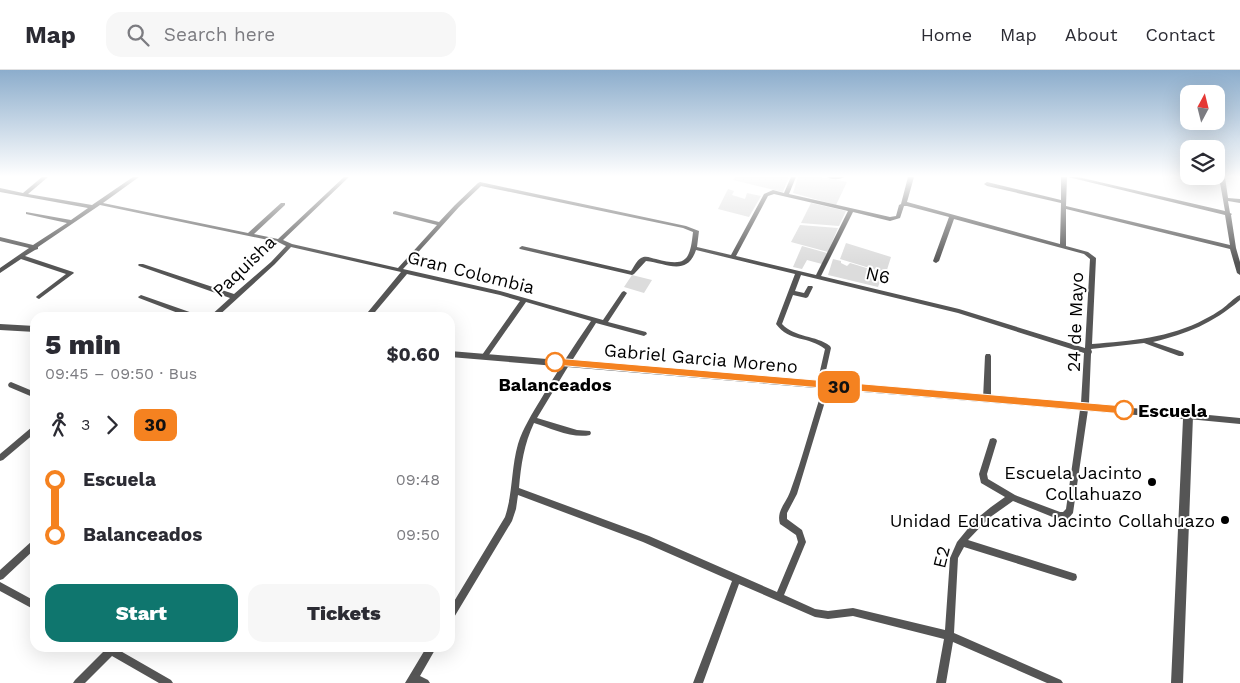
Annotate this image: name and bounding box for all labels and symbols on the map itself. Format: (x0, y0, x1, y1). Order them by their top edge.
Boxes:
north arrow (1180, 85, 1225, 130)
street label: Paquisha (208, 231, 280, 301)
street label: Gran Colombia (405, 246, 537, 298)
street label: N6 (864, 262, 892, 288)
street label: 24 de Mayo (1063, 272, 1087, 372)
street label: Gabriel Garcia Moreno (603, 339, 799, 377)
marker: Balanceados (545, 352, 565, 372)
line badge: 30 (816, 371, 862, 403)
place label: Balanceados (499, 374, 612, 395)
marker: Escuela (1114, 400, 1134, 420)
place label: Escuela (1138, 400, 1208, 421)
place label: Escuela Jacinto Collahuazo (1004, 462, 1142, 504)
marker: Escuela Jacinto Collahuazo (1146, 476, 1158, 488)
place label: Unidad Educativa Jacinto Collahuazo (890, 510, 1215, 531)
marker: Unidad Educativa Jacinto Collahuazo (1219, 514, 1231, 526)
street label: E2 (928, 544, 954, 570)

